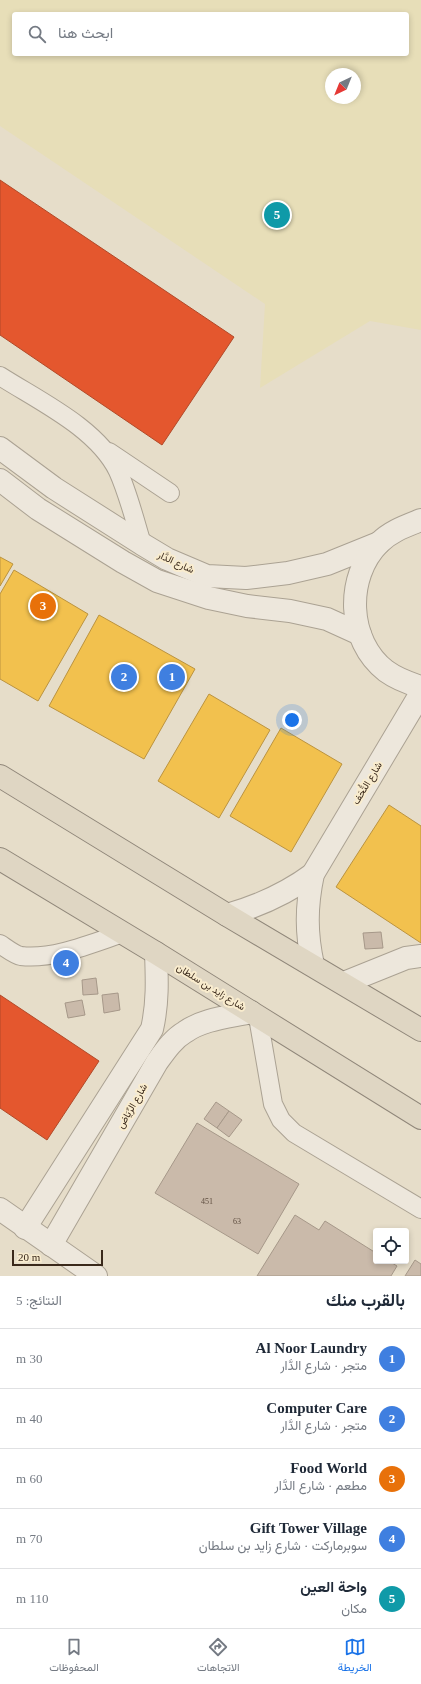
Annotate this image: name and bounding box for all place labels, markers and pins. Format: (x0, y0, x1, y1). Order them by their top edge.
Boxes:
pin: 5 (264, 200, 290, 230)
pin: 3 (30, 591, 56, 621)
pin: 2 (111, 662, 137, 692)
pin: 1 (159, 662, 185, 692)
pin: 4 (53, 948, 79, 978)

